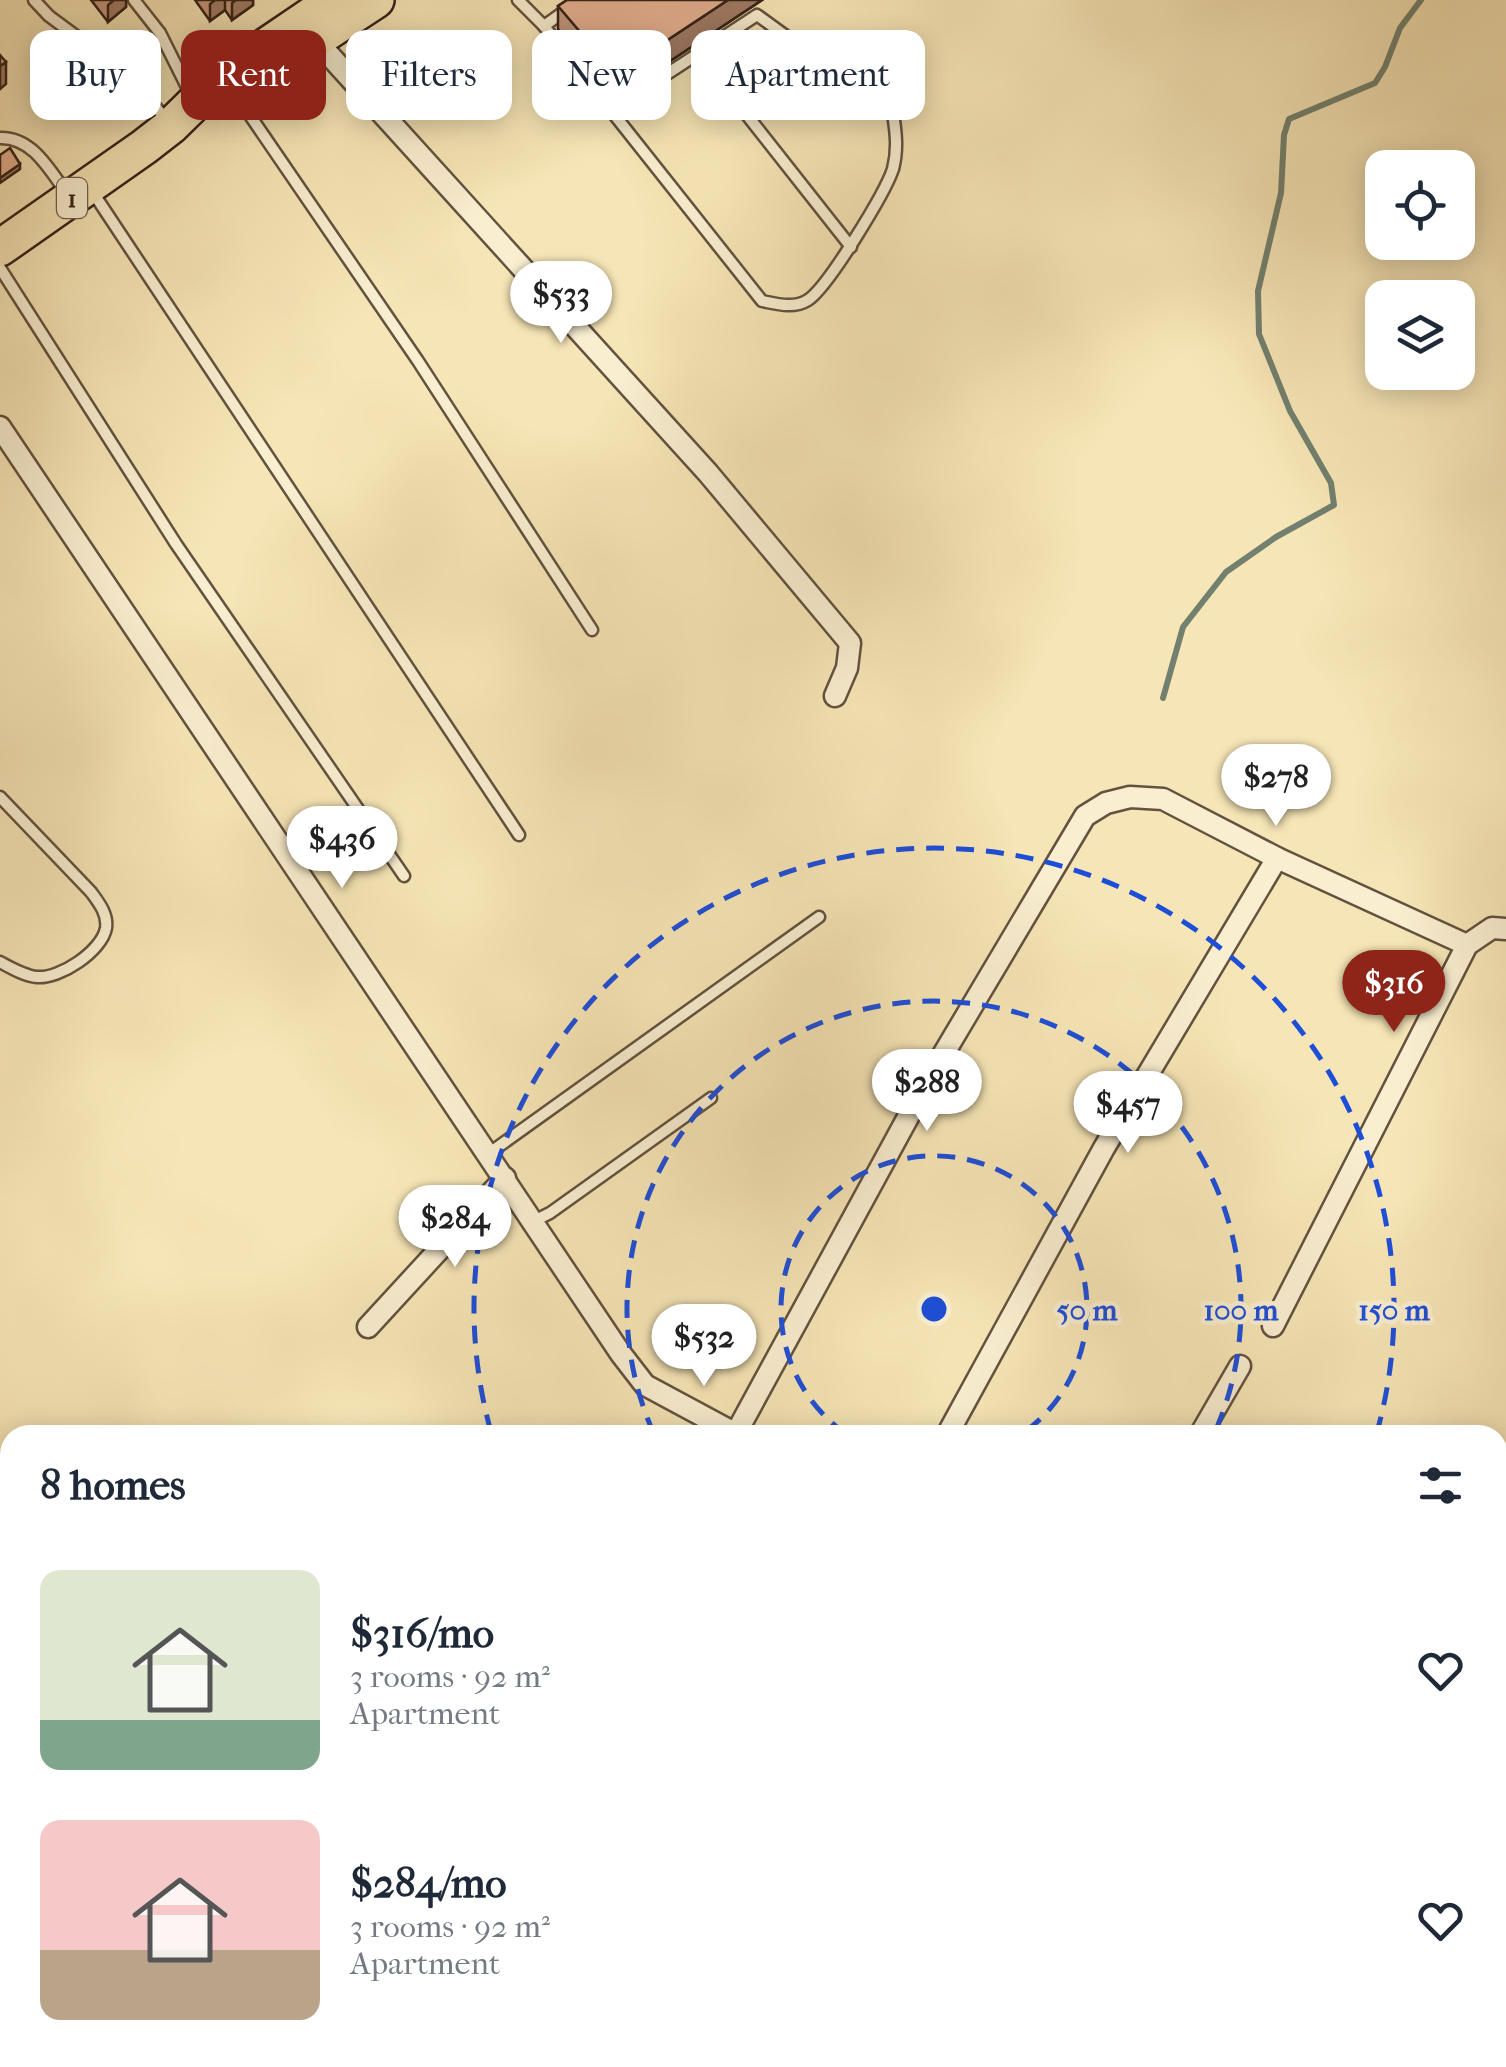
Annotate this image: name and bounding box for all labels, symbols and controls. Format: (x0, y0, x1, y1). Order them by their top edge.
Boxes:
chip: Buy (30, 30, 161, 120)
chip: Rent (181, 30, 326, 120)
chip: Filters (346, 30, 512, 120)
chip: New (532, 30, 671, 120)
chip: Apartment (691, 30, 925, 120)
map controls (1365, 150, 1475, 390)
button: locate (1365, 150, 1475, 260)
road number: 1 (57, 178, 87, 218)
pin: $533 (502, 261, 620, 346)
text: $533 (532, 275, 590, 312)
button: layers (1365, 280, 1475, 390)
pin: $278 (1217, 744, 1335, 829)
text: $278 (1243, 758, 1309, 795)
pin: $436 (283, 806, 401, 891)
text: $436 (309, 820, 375, 857)
pin: $316 (1335, 950, 1453, 1035)
text: $316 (1364, 964, 1424, 1001)
pin: $288 (868, 1049, 986, 1134)
text: $288 (894, 1063, 960, 1100)
pin: $457 (1069, 1071, 1187, 1156)
text: $457 (1096, 1085, 1160, 1122)
pin: $284 (396, 1185, 514, 1270)
text: $284 (421, 1199, 489, 1236)
centre of rings (916, 1291, 952, 1327)
text: 50 m (1057, 1293, 1118, 1328)
text: 100 m (1203, 1293, 1280, 1328)
text: 150 m (1358, 1293, 1431, 1328)
pin: $532 (645, 1304, 763, 1389)
text: $532 (673, 1318, 735, 1355)
icon: filters (1413, 1458, 1468, 1513)
text: 8 homes (40, 1461, 186, 1510)
text: $316/mo (350, 1609, 494, 1658)
icon: home (120, 1610, 240, 1730)
icon: heart (1413, 1643, 1468, 1698)
text: 3 rooms · 92 m² (350, 1658, 550, 1695)
text: Apartment (350, 1695, 500, 1732)
text: $284/mo (350, 1859, 507, 1908)
icon: home (120, 1860, 240, 1980)
icon: heart (1413, 1893, 1468, 1948)
text: 3 rooms · 92 m² (350, 1908, 550, 1945)
text: Apartment (350, 1945, 500, 1982)

